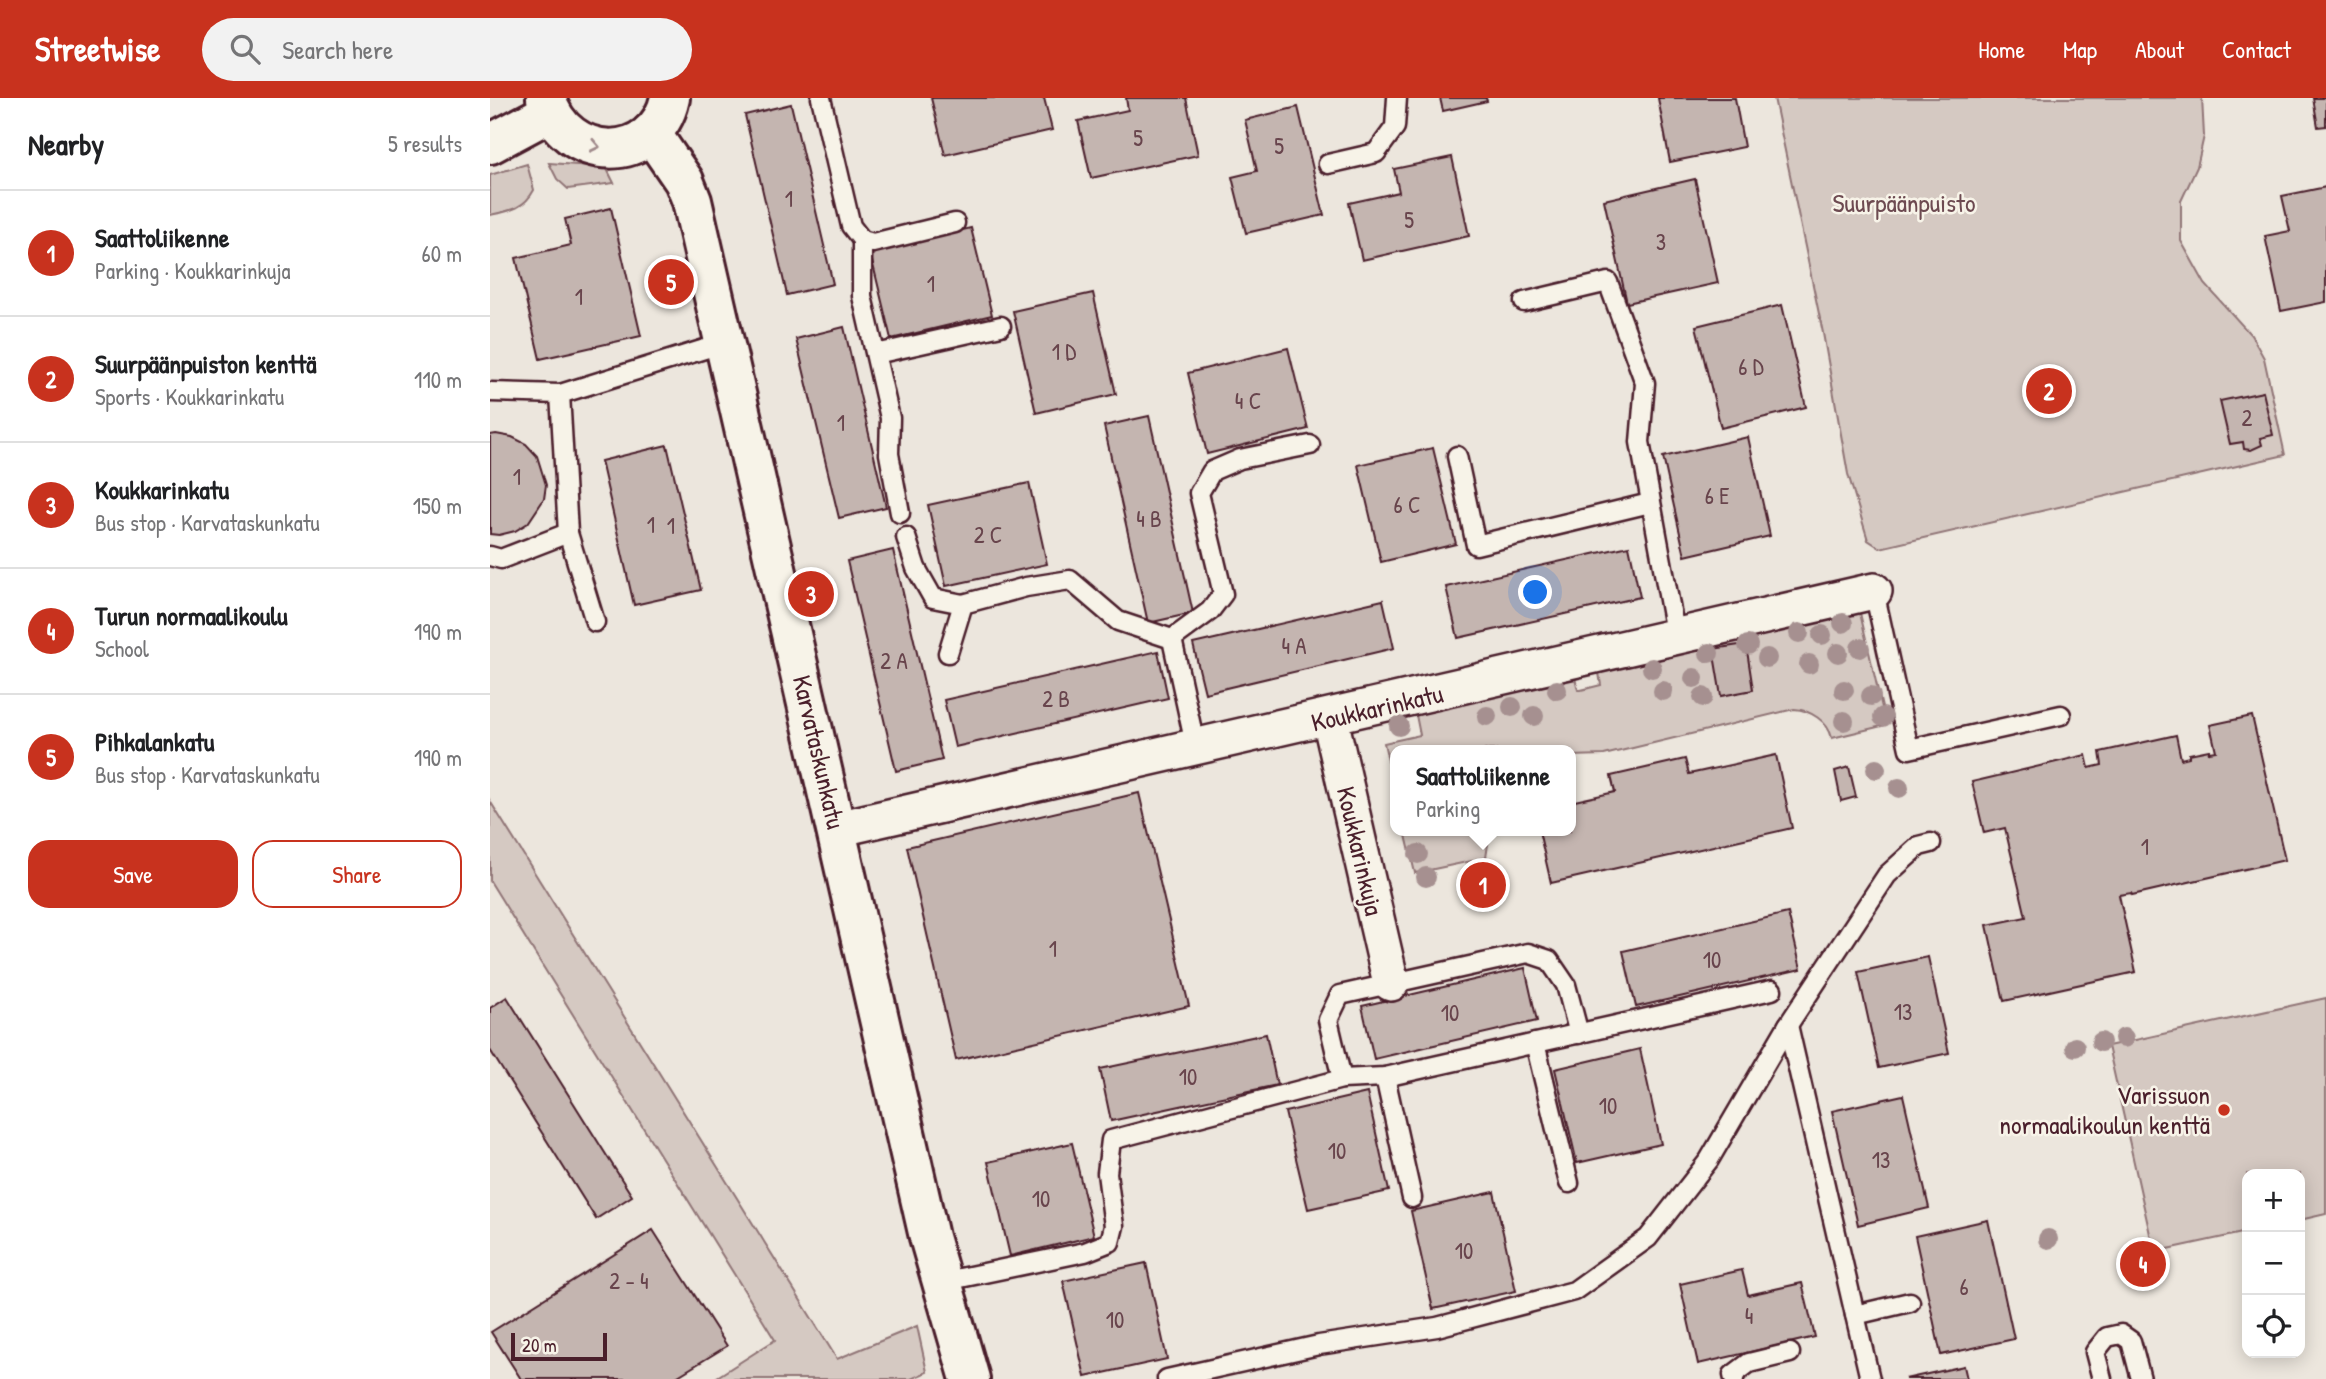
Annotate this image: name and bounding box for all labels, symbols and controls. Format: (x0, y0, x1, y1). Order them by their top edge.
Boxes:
search box (202, 18, 692, 81)
text: Streetwise (35, 27, 160, 71)
icon: search (226, 30, 264, 68)
text: Search here (282, 32, 393, 67)
text: Home (1978, 33, 2025, 65)
text: Map (2063, 33, 2097, 65)
text: About (2135, 33, 2184, 65)
text: Contact (2222, 33, 2291, 65)
house number: 5 (1133, 122, 1143, 153)
text: Nearby (28, 124, 104, 164)
text: 5 results (388, 128, 462, 159)
house number: 5 (1274, 130, 1284, 161)
one-way arrow (589, 137, 601, 152)
house number: 1 (785, 183, 793, 214)
park label: Suurpäänpuisto (1833, 185, 1975, 220)
house number: 5 (1404, 204, 1414, 235)
text: Saattoliikenne (95, 220, 229, 255)
house number: 3 (1656, 226, 1666, 257)
text: 1 (47, 238, 55, 269)
text: 60 m (422, 238, 462, 269)
text: Parking · Koukkarinkuja (95, 255, 291, 286)
pin: 5 (648, 256, 694, 308)
house number: 1 (927, 268, 935, 299)
house number: 1 (575, 281, 583, 312)
house number: 1 D (1052, 336, 1076, 367)
text: Suurpäänpuiston kenttä (95, 346, 317, 381)
house number: 6 D (1738, 351, 1764, 382)
text: 2 (46, 364, 56, 395)
text: 110 m (414, 364, 462, 395)
pin: 2 (2026, 365, 2072, 417)
text: Sports · Koukkarinkatu (95, 381, 284, 412)
house number: 4 C (1235, 385, 1261, 416)
house number: 2 (2242, 402, 2253, 433)
house number: 1 (837, 407, 845, 438)
house number: 1 (513, 461, 521, 492)
text: Koukkarinkatu (95, 472, 229, 507)
house number: 6 E (1705, 480, 1729, 511)
house number: 6 C (1393, 489, 1421, 520)
text: 3 (46, 490, 56, 521)
text: 150 m (413, 490, 462, 521)
house number: 4 B (1136, 503, 1162, 534)
text: Bus stop · Karvataskunkatu (95, 507, 320, 538)
house number: 1 (647, 509, 655, 540)
house number: 1 (667, 510, 675, 541)
house number: 2 C (974, 519, 1002, 550)
pin: 3 (788, 568, 834, 620)
your location (1518, 575, 1552, 609)
text: Turun normaalikoulu (95, 598, 288, 633)
text: 4 (47, 616, 55, 647)
text: 190 m (414, 616, 462, 647)
house number: 4 A (1281, 630, 1307, 661)
text: School (95, 633, 149, 664)
house number: 2 A (880, 645, 908, 676)
street label: Karvataskunkatu (785, 672, 854, 832)
street label: Koukkarinkatu (1308, 675, 1446, 740)
house number: 2 B (1042, 683, 1070, 714)
text: Pihkalankatu (95, 724, 214, 759)
text: 5 (46, 742, 56, 773)
text: 190 m (414, 742, 462, 773)
popup (1390, 745, 1576, 836)
text: Saattoliikenne (1416, 758, 1550, 793)
text: Bus stop · Karvataskunkatu (95, 759, 320, 790)
street label: Koukkarinkuja (1329, 783, 1392, 919)
text: Parking (1416, 793, 1480, 824)
house number: 1 (2141, 831, 2149, 862)
button: Save (28, 840, 238, 908)
button: Share (252, 840, 462, 908)
pin: 1 (1460, 859, 1506, 911)
house number: 1 (1049, 933, 1057, 964)
house number: 10 (1703, 944, 1721, 975)
house number: 13 (1894, 996, 1912, 1027)
house number: 10 (1441, 997, 1459, 1028)
house number: 10 (1179, 1061, 1197, 1092)
place label: Varissuon normaalikoulun kenttä (1999, 1077, 2210, 1142)
house number: 10 (1599, 1090, 1617, 1121)
marker: Varissuon normaalikoulun kenttä (2216, 1102, 2232, 1118)
house number: 10 (1328, 1135, 1346, 1166)
house number: 13 (1872, 1144, 1890, 1175)
map controls (2242, 1169, 2305, 1358)
button: + (2242, 1169, 2305, 1232)
house number: 10 (1032, 1183, 1050, 1214)
button: − (2242, 1232, 2305, 1295)
house number: 10 (1455, 1235, 1473, 1266)
pin: 4 (2120, 1238, 2166, 1290)
house number: 2 - 4 (609, 1265, 649, 1296)
house number: 6 (1959, 1271, 1969, 1302)
button: locate (2242, 1295, 2305, 1358)
house number: 4 (1745, 1300, 1753, 1331)
house number: 10 (1106, 1304, 1124, 1335)
scale bar (511, 1330, 607, 1362)
text: 20 m (522, 1332, 557, 1358)

